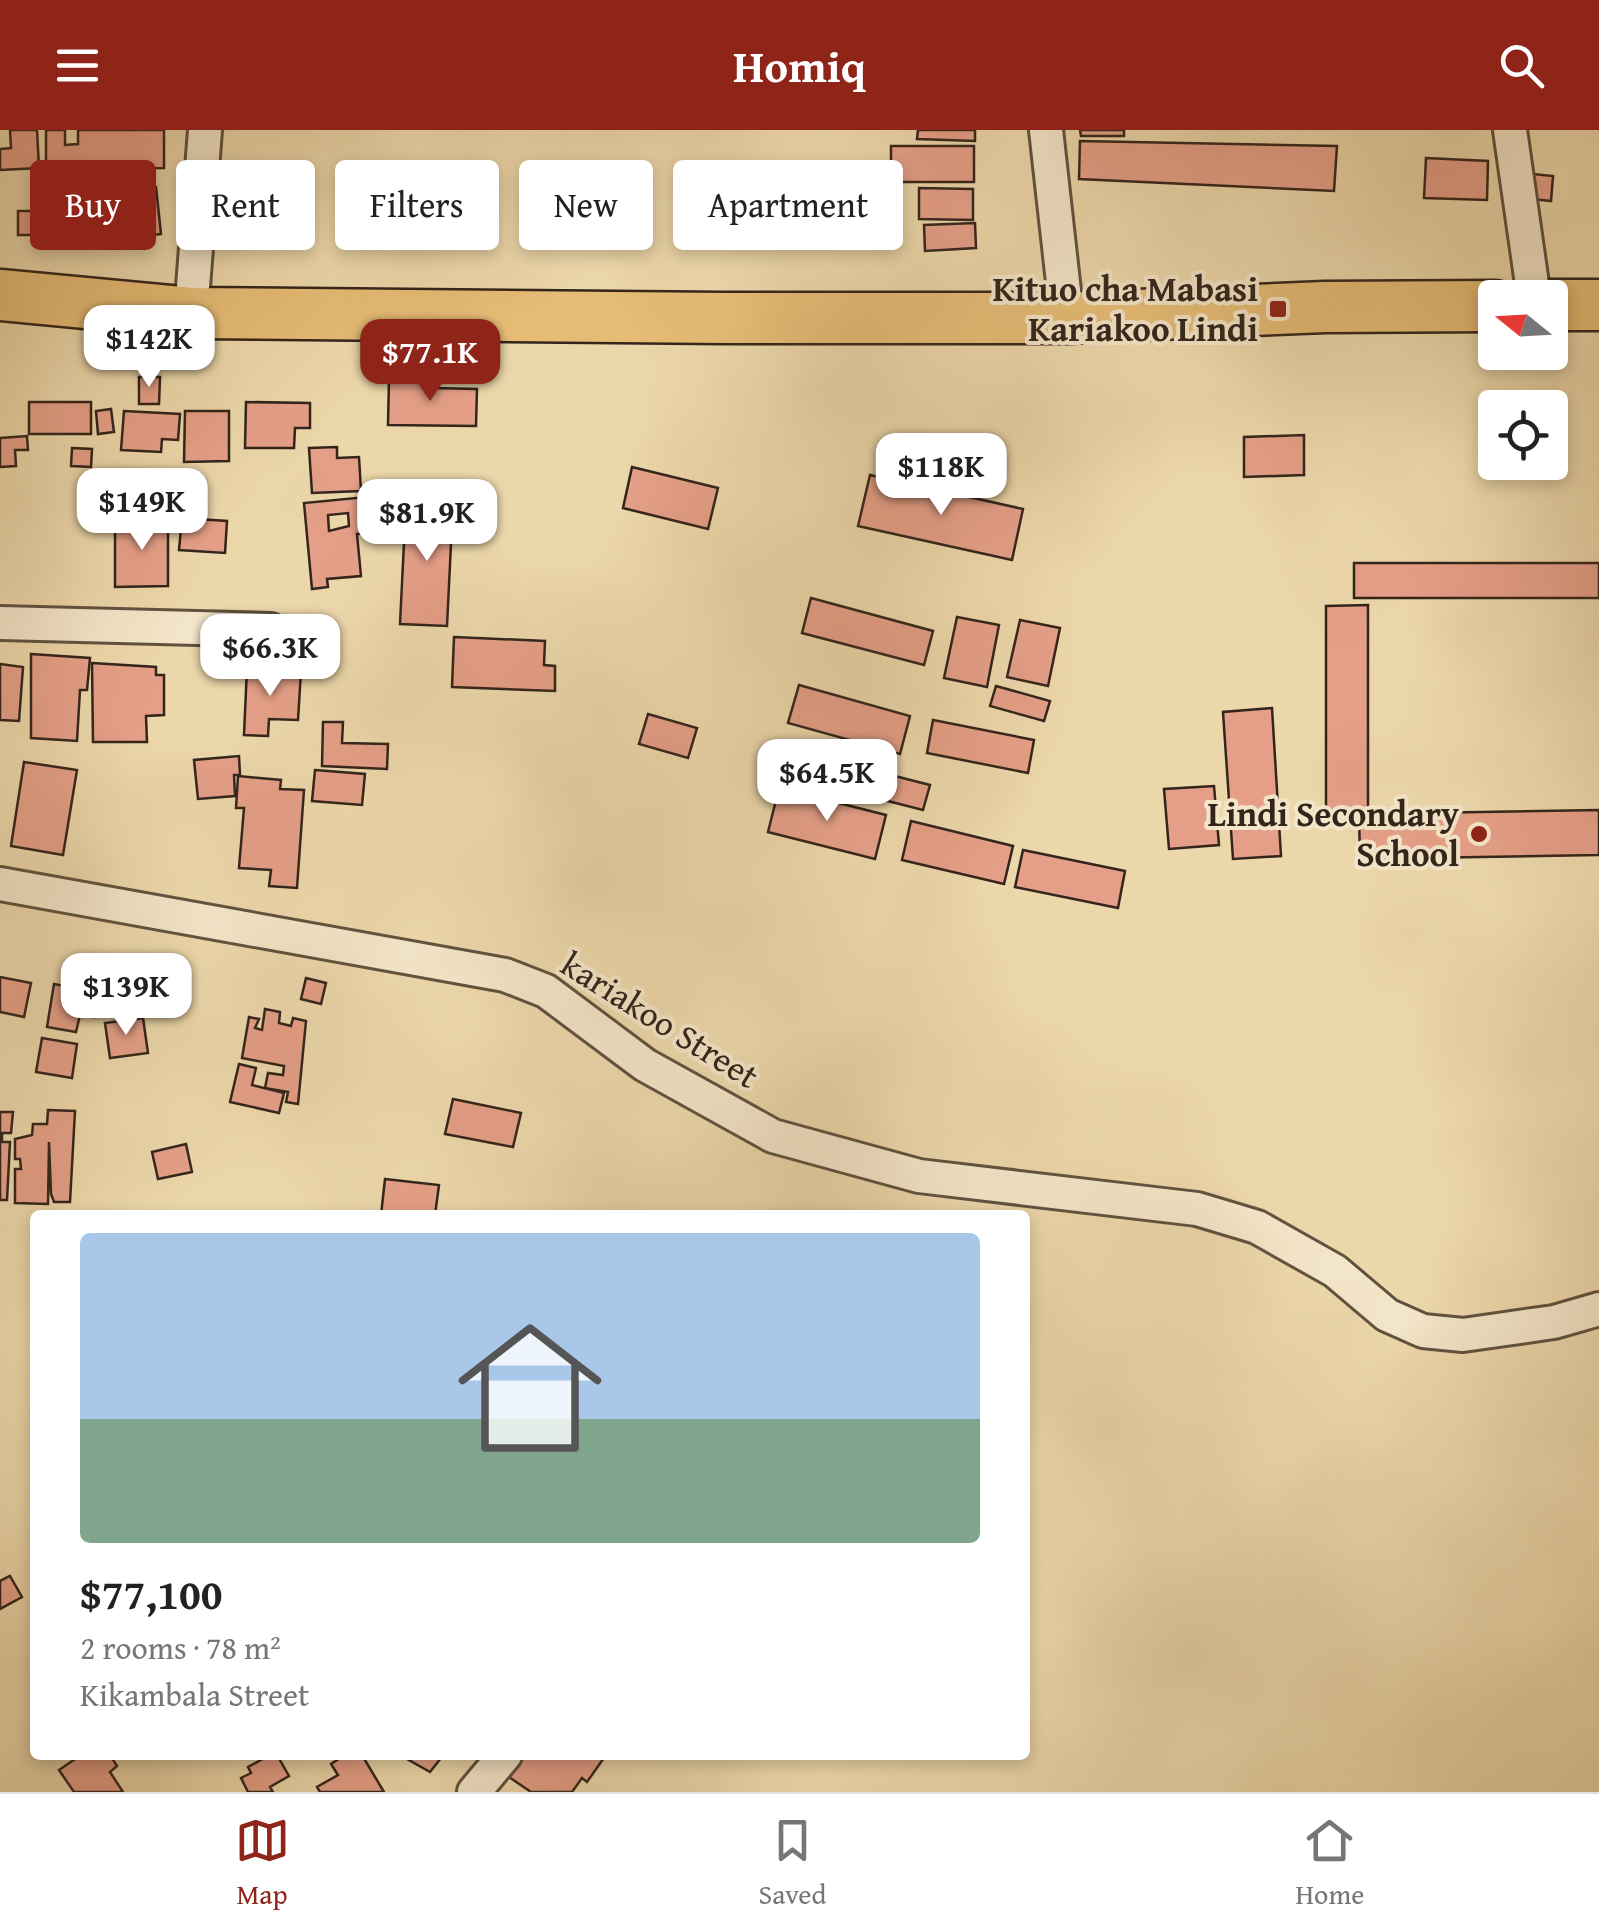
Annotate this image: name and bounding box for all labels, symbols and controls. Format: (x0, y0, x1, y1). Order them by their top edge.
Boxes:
text: Homiq (733, 33, 866, 98)
icon: menu (50, 38, 105, 93)
icon: search (1494, 38, 1549, 93)
chip: Buy (30, 160, 156, 250)
chip: Rent (176, 160, 315, 250)
chip: Filters (335, 160, 499, 250)
chip: New (519, 160, 653, 250)
chip: Apartment (673, 160, 903, 250)
place label: Kituo cha Mabasi Kariakoo Lindi (992, 263, 1258, 354)
north arrow (1478, 280, 1568, 370)
map controls (1478, 280, 1568, 480)
marker: Kituo cha Mabasi Kariakoo Lindi (1267, 298, 1289, 320)
pin: $142K (79, 305, 219, 390)
text: $142K (106, 314, 192, 361)
pin: $77.1K (349, 319, 511, 404)
text: $77.1K (382, 328, 478, 375)
button: locate (1478, 390, 1568, 480)
pin: $118K (871, 433, 1011, 518)
text: $118K (898, 442, 984, 489)
pin: $149K (72, 468, 212, 553)
text: $149K (99, 477, 185, 524)
pin: $81.9K (346, 479, 508, 564)
text: $81.9K (379, 488, 475, 535)
pin: $66.3K (189, 614, 351, 699)
text: $66.3K (222, 623, 318, 670)
pin: $64.5K (746, 739, 908, 824)
text: $64.5K (779, 748, 875, 795)
place label: Lindi Secondary School (1208, 788, 1459, 879)
marker: Lindi Secondary School (1468, 823, 1490, 845)
street label: kariakoo Street (552, 939, 769, 1101)
pin: $139K (56, 953, 196, 1038)
text: $139K (83, 962, 169, 1009)
icon: home (440, 1298, 620, 1478)
text: $77,100 (80, 1563, 222, 1624)
text: 2 rooms · 78 m² (80, 1624, 281, 1671)
text: Kikambala Street (80, 1671, 309, 1718)
tab: Map (235, 1813, 290, 1914)
tab: Saved (759, 1813, 826, 1914)
tab: Home (1296, 1813, 1364, 1914)

